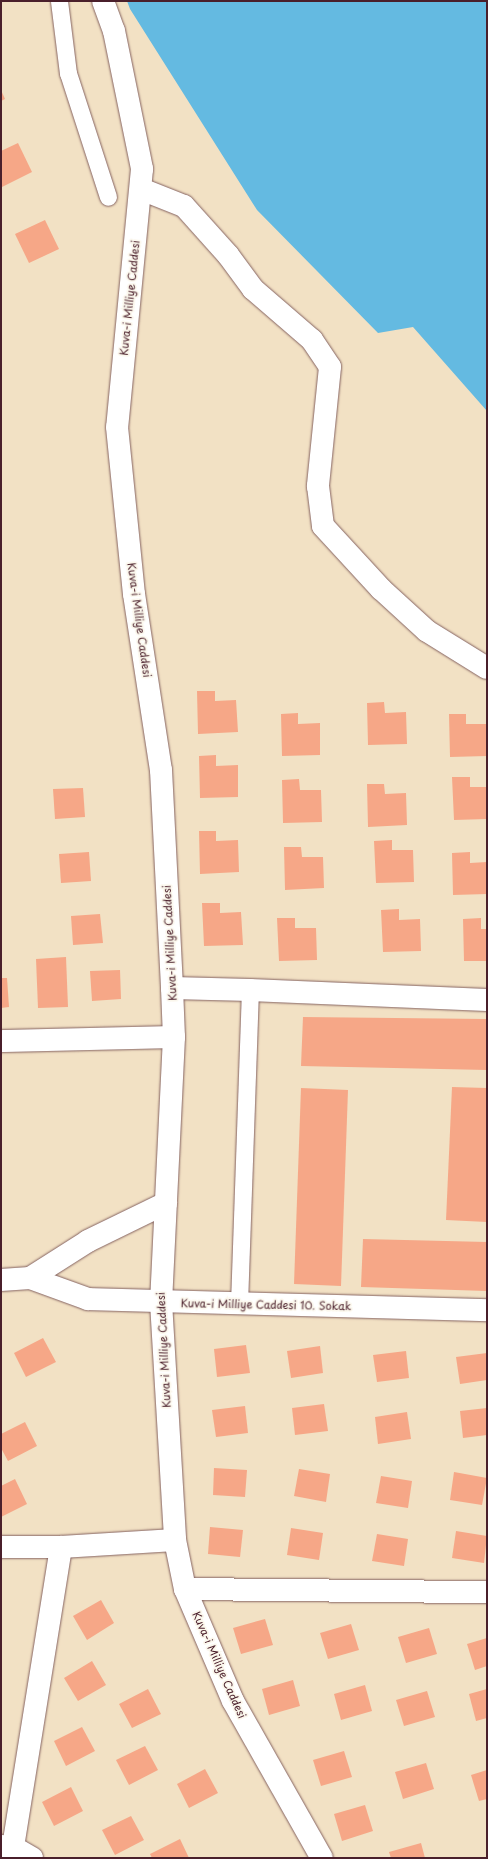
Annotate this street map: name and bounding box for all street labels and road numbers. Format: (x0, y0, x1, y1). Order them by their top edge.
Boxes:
street label: Kuva-i Milliye Caddesi (117, 239, 143, 357)
street label: Kuva-i Milliye Caddesi (124, 561, 154, 679)
street label: Kuva-i Milliye Caddesi (160, 884, 180, 1002)
street label: Kuva-i Milliye Caddesi (154, 1291, 174, 1409)
street label: Kuva-i Milliye Caddesi 10. Sokak (180, 1297, 352, 1313)
street label: Kuva-i Milliye Caddesi (189, 1609, 249, 1721)

